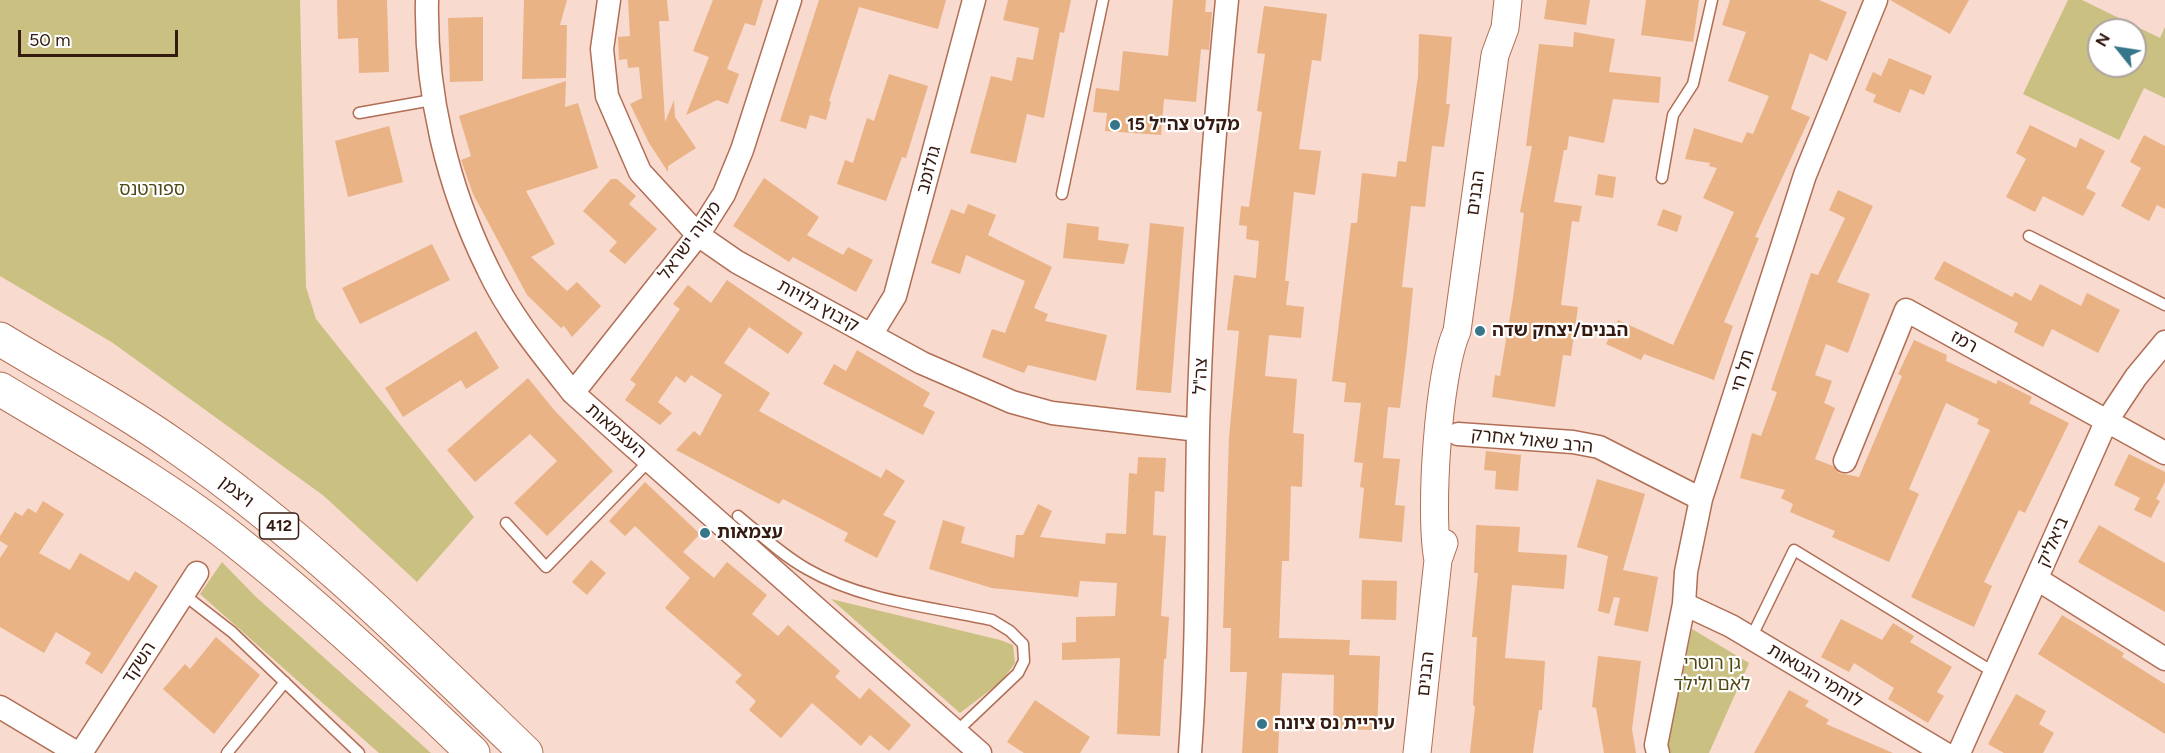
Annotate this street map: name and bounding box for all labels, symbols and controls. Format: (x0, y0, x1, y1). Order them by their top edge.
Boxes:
scale bar (21, 18, 182, 56)
north arrow (2087, 18, 2147, 78)
text: 50 m (29, 29, 71, 51)
text: N (2091, 30, 2114, 50)
place label: מקלט צה"ל 15 (1127, 114, 1240, 136)
marker: מקלט צה"ל 15 (1108, 118, 1122, 132)
street label: גולומב (912, 143, 946, 197)
street label: הבנים (1462, 169, 1490, 217)
park label: ספורטנס (119, 179, 185, 201)
street label: מקוה ישראל (654, 197, 726, 285)
street label: קיבוץ גלויות (774, 275, 862, 337)
place label: הבנים/יצחק שדה (1492, 320, 1628, 342)
marker: הבנים/יצחק שדה (1473, 324, 1487, 338)
street label: רמז (1947, 326, 1981, 358)
street label: תל חי (1727, 347, 1759, 395)
street label: צה"ל (1190, 357, 1212, 395)
street label: העצמאות (581, 399, 651, 463)
street label: הרב שאול אחרק (1470, 424, 1594, 458)
street label: ויצמן (214, 472, 258, 512)
road number: 412 (260, 513, 298, 539)
street label: ביאליק (2032, 513, 2074, 571)
place label: עצמאות (717, 522, 783, 544)
marker: עצמאות (698, 526, 712, 540)
street label: השקד (118, 638, 160, 688)
street label: לוחמי הגטאות (1764, 639, 1866, 713)
street label: הבנים (1413, 650, 1439, 698)
park label: גן רוטרי לאם ולילד (1674, 653, 1750, 696)
place label: עיריית נס ציונה (1274, 713, 1395, 735)
marker: עיריית נס ציונה (1255, 717, 1269, 731)

